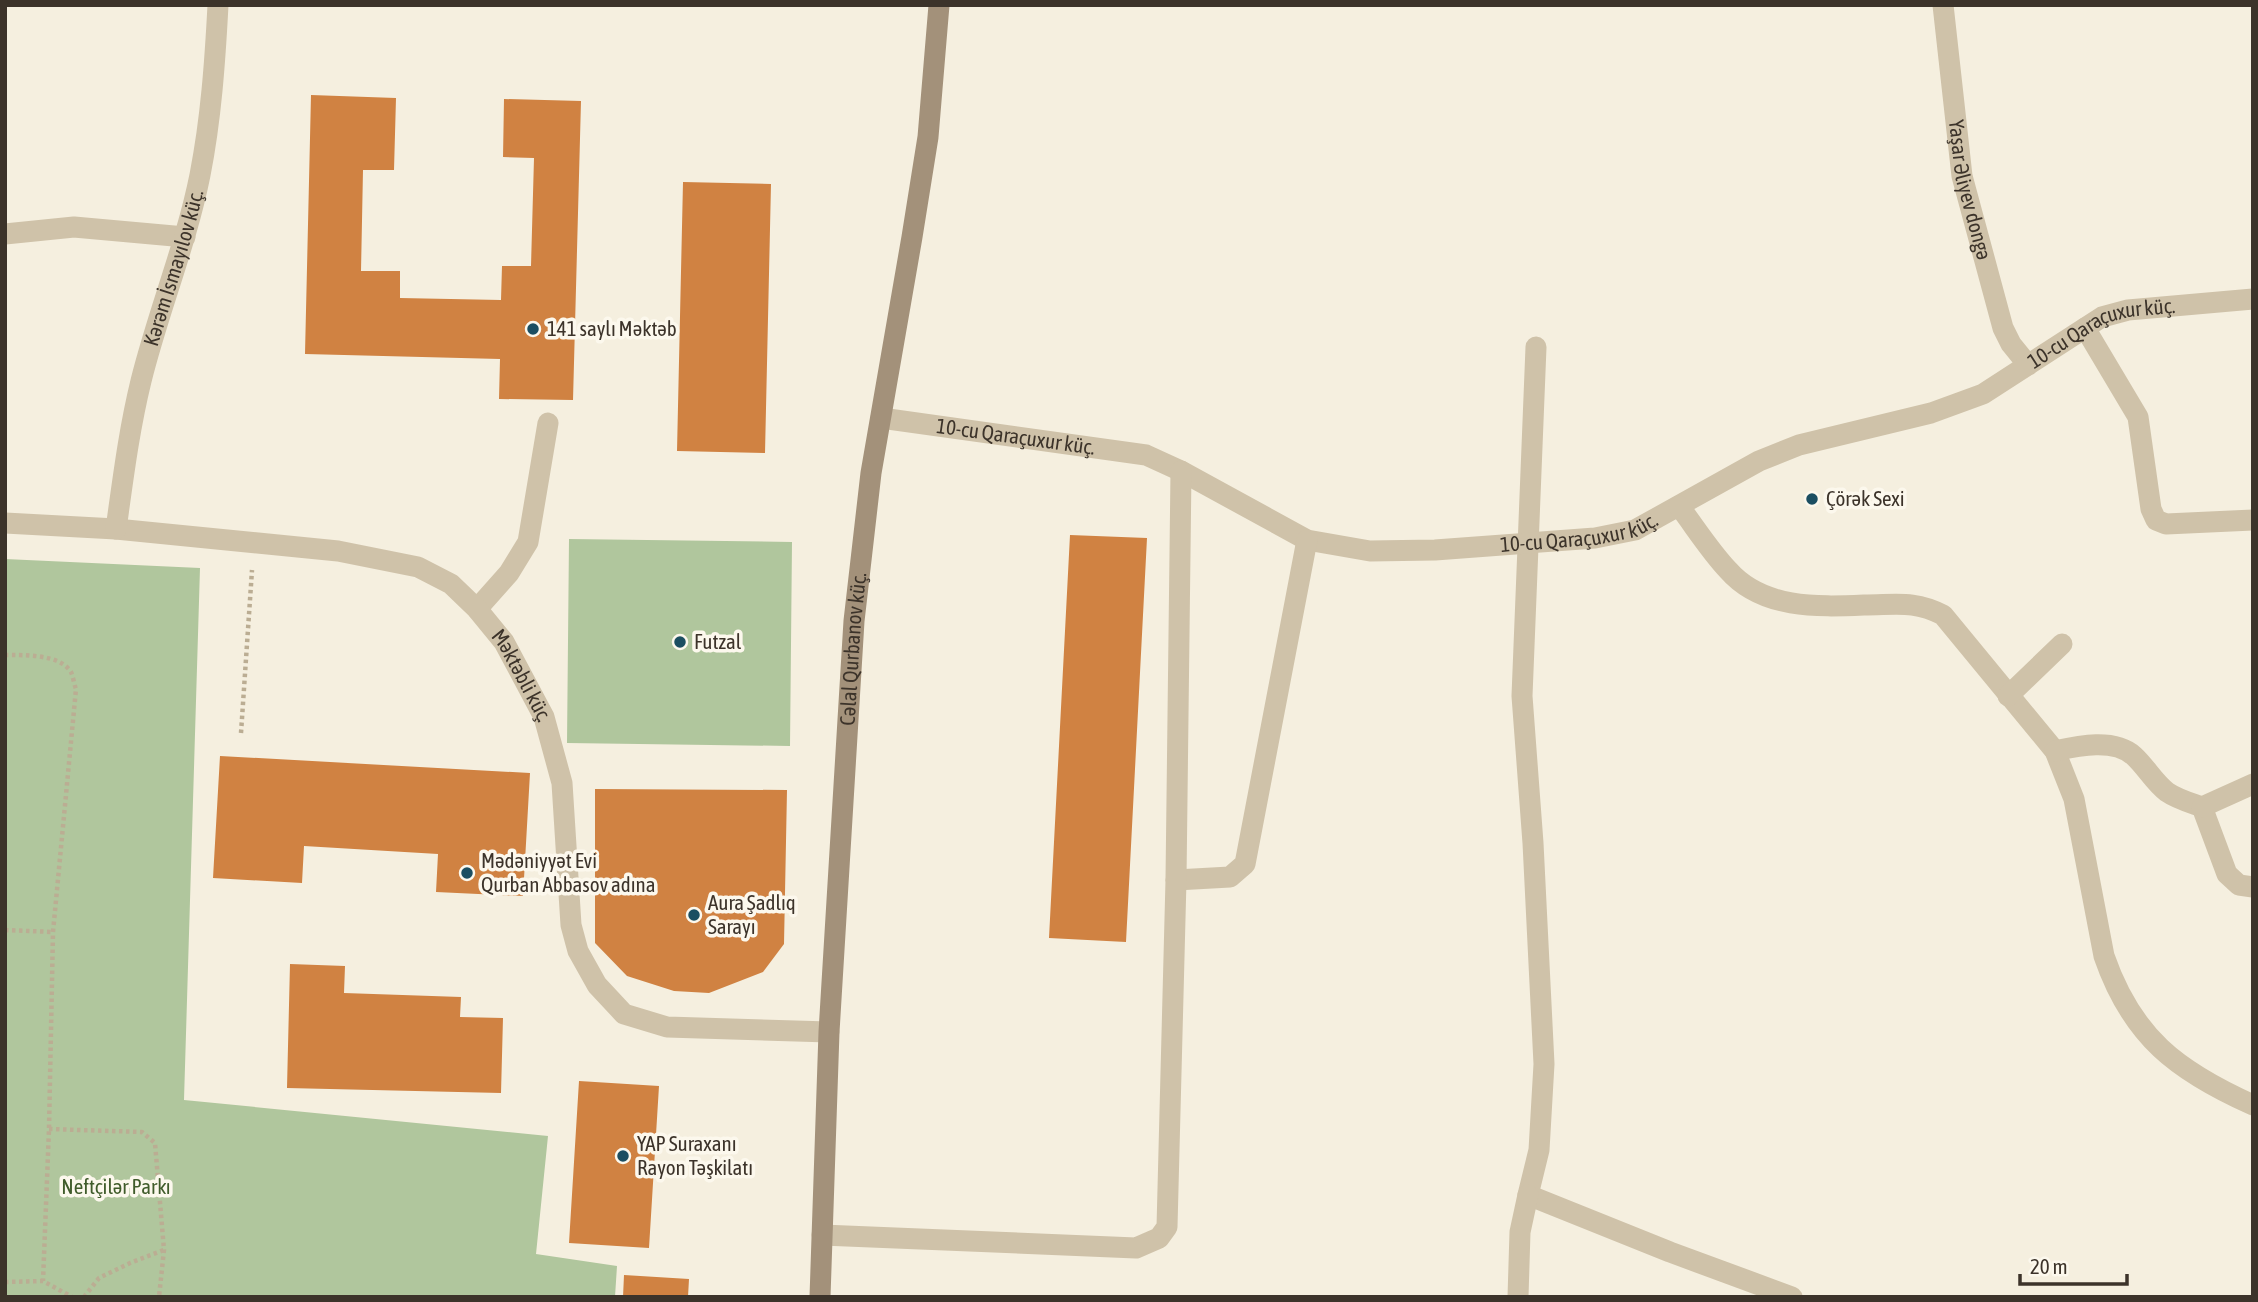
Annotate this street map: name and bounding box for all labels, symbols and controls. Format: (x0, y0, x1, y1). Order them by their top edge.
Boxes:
street label: Yaşar Əliyev dongə (1945, 118, 1997, 262)
street label: Kərəm İsmayılov küç. (138, 187, 207, 349)
street label: 10-cu Qaraçuxur küç. (2023, 293, 2176, 373)
place label: 141 saylı Məktəb (547, 316, 677, 340)
marker: 141 saylı Məktəb (525, 321, 541, 337)
street label: 10-cu Qaraçuxur küç. (935, 413, 1097, 459)
place label: Çörək Sexi (1826, 486, 1905, 510)
marker: Çörək Sexi (1804, 491, 1820, 507)
street label: 10-cu Qaraçuxur küç. (1499, 507, 1661, 556)
street label: Cəlal Qurbanov küç. (835, 571, 871, 726)
street label: Məktəbli küç. (487, 624, 558, 724)
place label: Futzal (694, 629, 742, 653)
marker: Futzal (672, 634, 688, 650)
place label: Mədəniyyət Evi Qurban Abbasov adına (481, 848, 655, 896)
marker: Mədəniyyət Evi Qurban Abbasov adına (459, 865, 475, 881)
place label: Aura Şadlıq Sarayı (708, 890, 796, 938)
marker: Aura Şadlıq Sarayı (686, 907, 702, 923)
place label: YAP Suraxanı Rayon Təşkilatı (637, 1131, 753, 1179)
marker: YAP Suraxanı Rayon Təşkilatı (615, 1148, 631, 1164)
park label: Neftçilər Parkı (61, 1174, 171, 1198)
scale bar (2020, 1242, 2127, 1286)
text: 20 m (2030, 1254, 2068, 1278)

